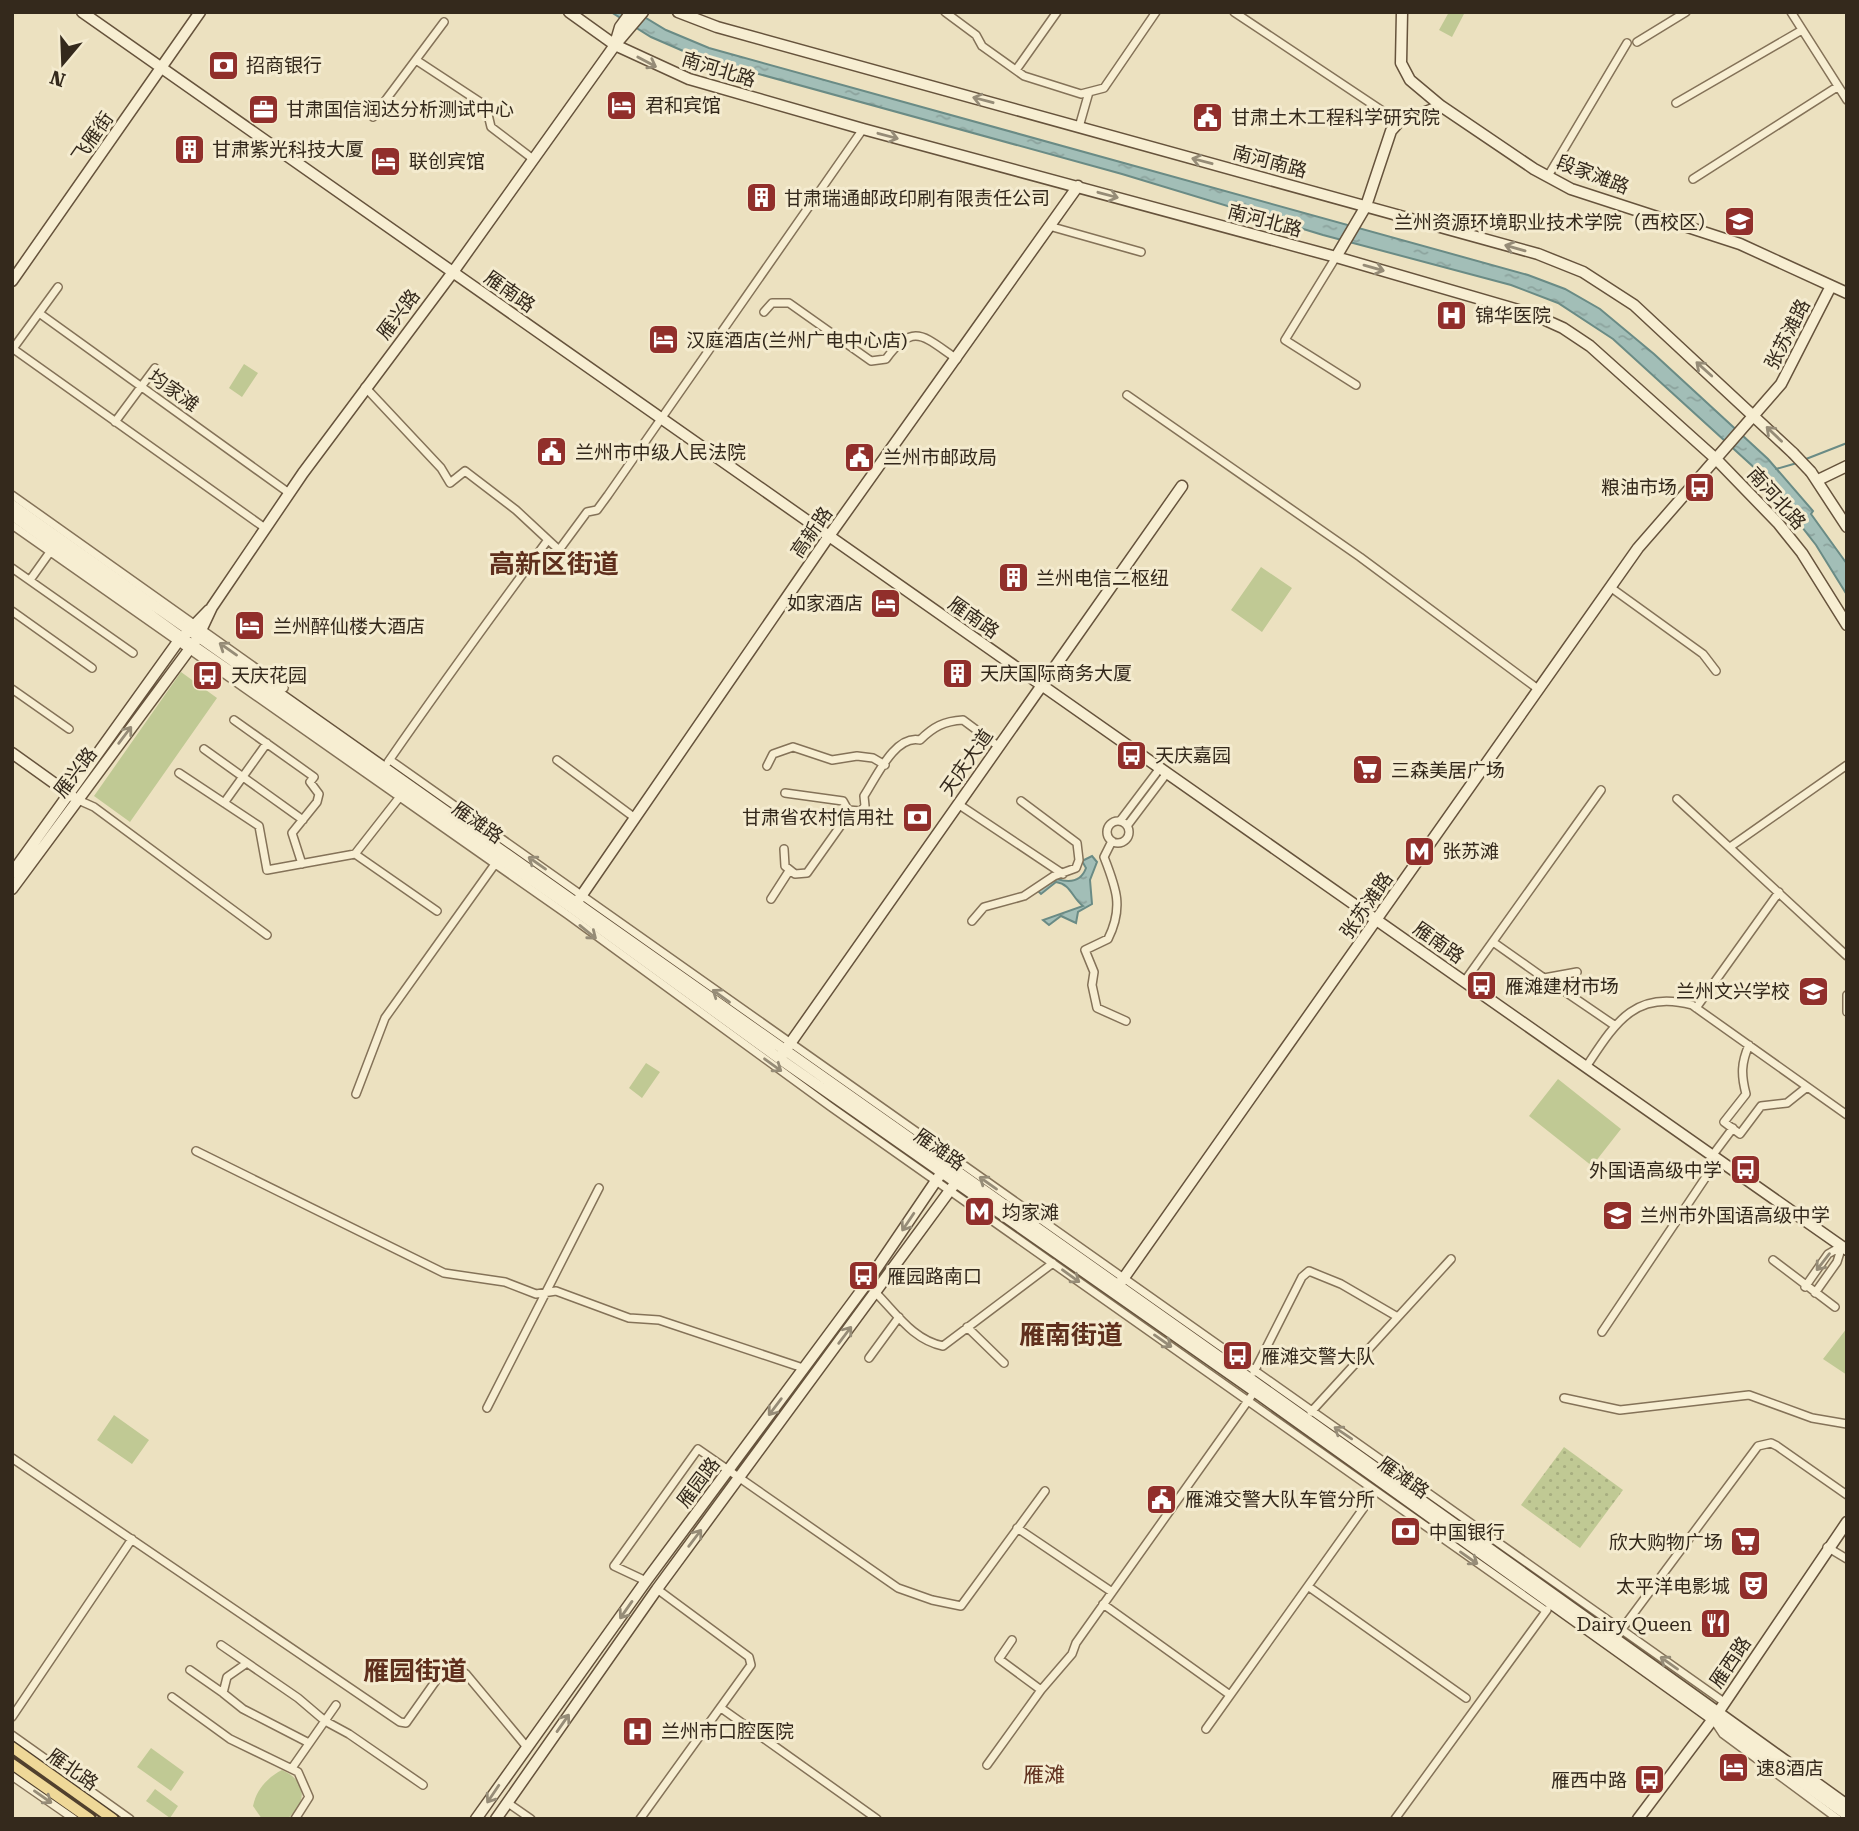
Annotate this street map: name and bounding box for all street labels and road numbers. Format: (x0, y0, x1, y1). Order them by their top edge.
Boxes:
street label: 南河北路 (679, 47, 759, 92)
street label: 飞雁街 (67, 107, 118, 167)
street label: 南河南路 (1230, 141, 1310, 182)
street label: 段家滩路 (1553, 150, 1632, 199)
street label: 南河北路 (1225, 200, 1305, 241)
street label: 雁南路 (480, 266, 540, 317)
street label: 雁兴路 (372, 285, 425, 344)
street label: 张苏滩路 (1760, 295, 1815, 373)
street label: 均家滩 (144, 364, 204, 416)
street label: 南河北路 (1743, 462, 1811, 534)
street label: 高新路 (786, 502, 837, 562)
street label: 雁南路 (944, 592, 1004, 643)
street label: 天庆大道 (935, 725, 998, 800)
street label: 雁兴路 (49, 743, 102, 802)
street label: 雁滩路 (448, 797, 508, 848)
street label: 张苏滩路 (1335, 868, 1398, 943)
street label: 雁南路 (1409, 917, 1469, 968)
street label: 雁滩路 (910, 1124, 970, 1175)
street label: 雁滩路 (1374, 1452, 1434, 1503)
street label: 雁园路 (672, 1453, 725, 1512)
street label: 雁西路 (1705, 1632, 1756, 1692)
street label: 雁北路 (43, 1744, 103, 1795)

